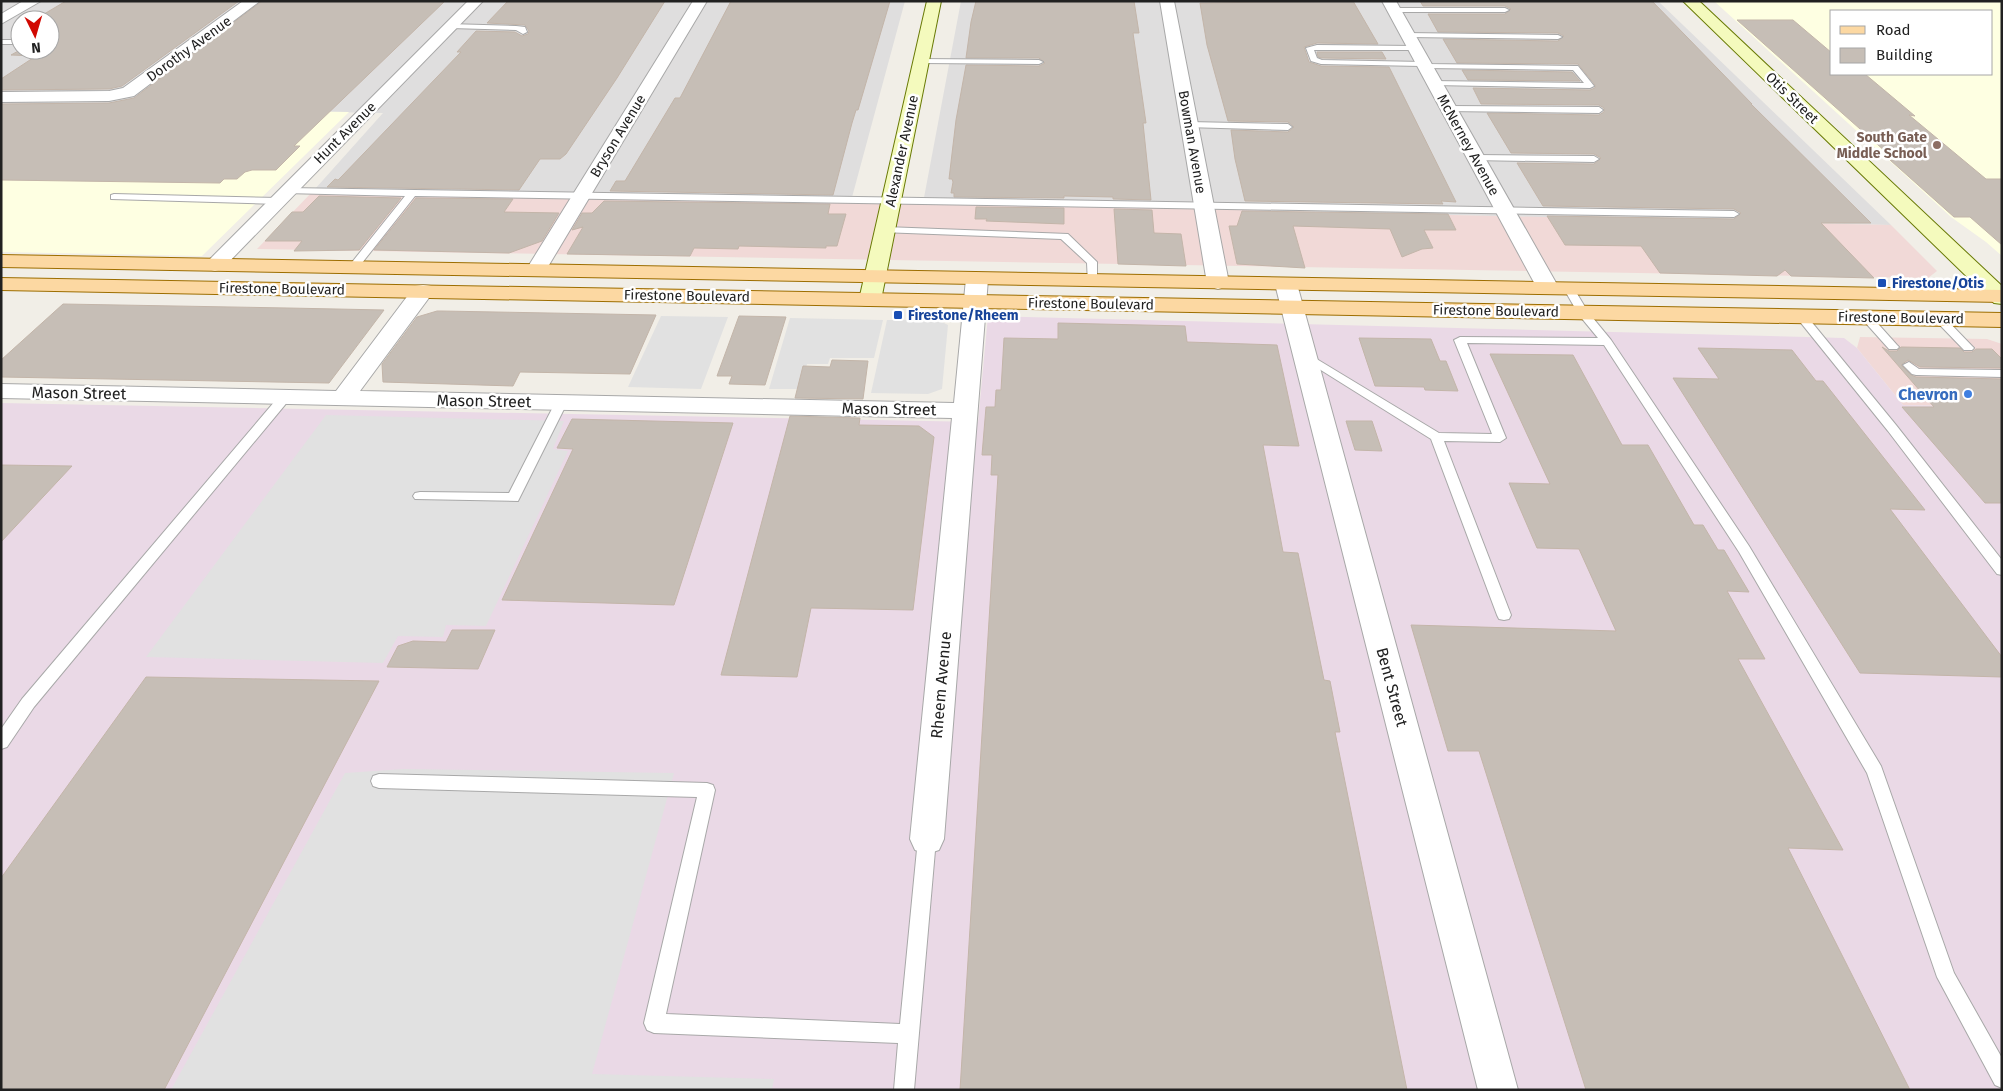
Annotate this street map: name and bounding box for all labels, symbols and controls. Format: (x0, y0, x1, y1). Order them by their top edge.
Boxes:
north arrow (10, 10, 60, 60)
legend (1830, 10, 1993, 75)
street label: Dorothy Avenue (143, 13, 235, 85)
text: Road (1876, 21, 1911, 39)
text: N (31, 39, 41, 56)
text: Building (1876, 46, 1932, 64)
street label: Otis Street (1762, 69, 1823, 128)
street label: Bowman Avenue (1175, 89, 1209, 195)
street label: Bryson Avenue (587, 91, 649, 181)
street label: McNerney Avenue (1433, 91, 1503, 199)
street label: Alexander Avenue (882, 94, 922, 208)
street label: Hunt Avenue (310, 98, 380, 168)
place label: South Gate Middle School (1837, 129, 1928, 162)
marker: South Gate Middle School (1931, 139, 1943, 151)
place label: Firestone/Otis (1892, 275, 1984, 292)
marker: Firestone/Otis (1876, 277, 1888, 289)
street label: Firestone Boulevard (219, 279, 345, 299)
street label: Firestone Boulevard (624, 286, 750, 306)
street label: Firestone Boulevard (1028, 294, 1154, 314)
street label: Firestone Boulevard (1433, 301, 1559, 321)
place label: Firestone/Rheem (908, 307, 1019, 324)
street label: Firestone Boulevard (1838, 308, 1964, 328)
marker: Firestone/Rheem (892, 309, 904, 321)
street label: Mason Street (31, 383, 127, 403)
place label: Chevron (1898, 385, 1958, 404)
marker: Chevron (1962, 388, 1974, 400)
street label: Mason Street (436, 391, 532, 411)
street label: Mason Street (841, 399, 937, 419)
street label: Rheem Avenue (927, 631, 955, 739)
street label: Bent Street (1372, 645, 1412, 729)

